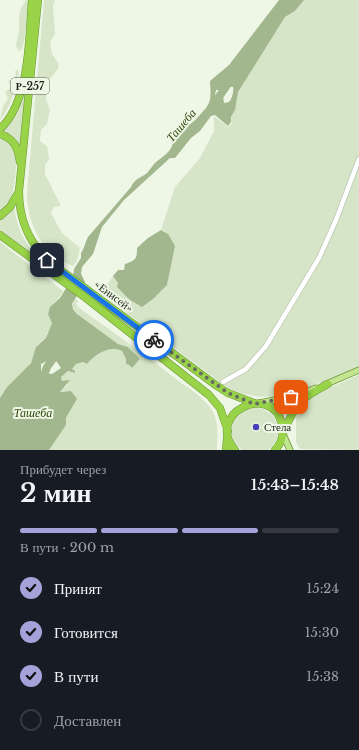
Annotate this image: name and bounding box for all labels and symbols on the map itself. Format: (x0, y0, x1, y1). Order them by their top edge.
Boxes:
road number: Р-257 (11, 78, 49, 94)
water label: Ташеба (163, 105, 199, 145)
pin (30, 243, 64, 277)
street label: «Енисей» (92, 277, 136, 315)
courier (134, 320, 174, 360)
pin (274, 380, 308, 414)
water label: Ташеба (14, 405, 52, 420)
place label: Стела (264, 420, 291, 434)
marker: Стела (251, 422, 261, 432)

